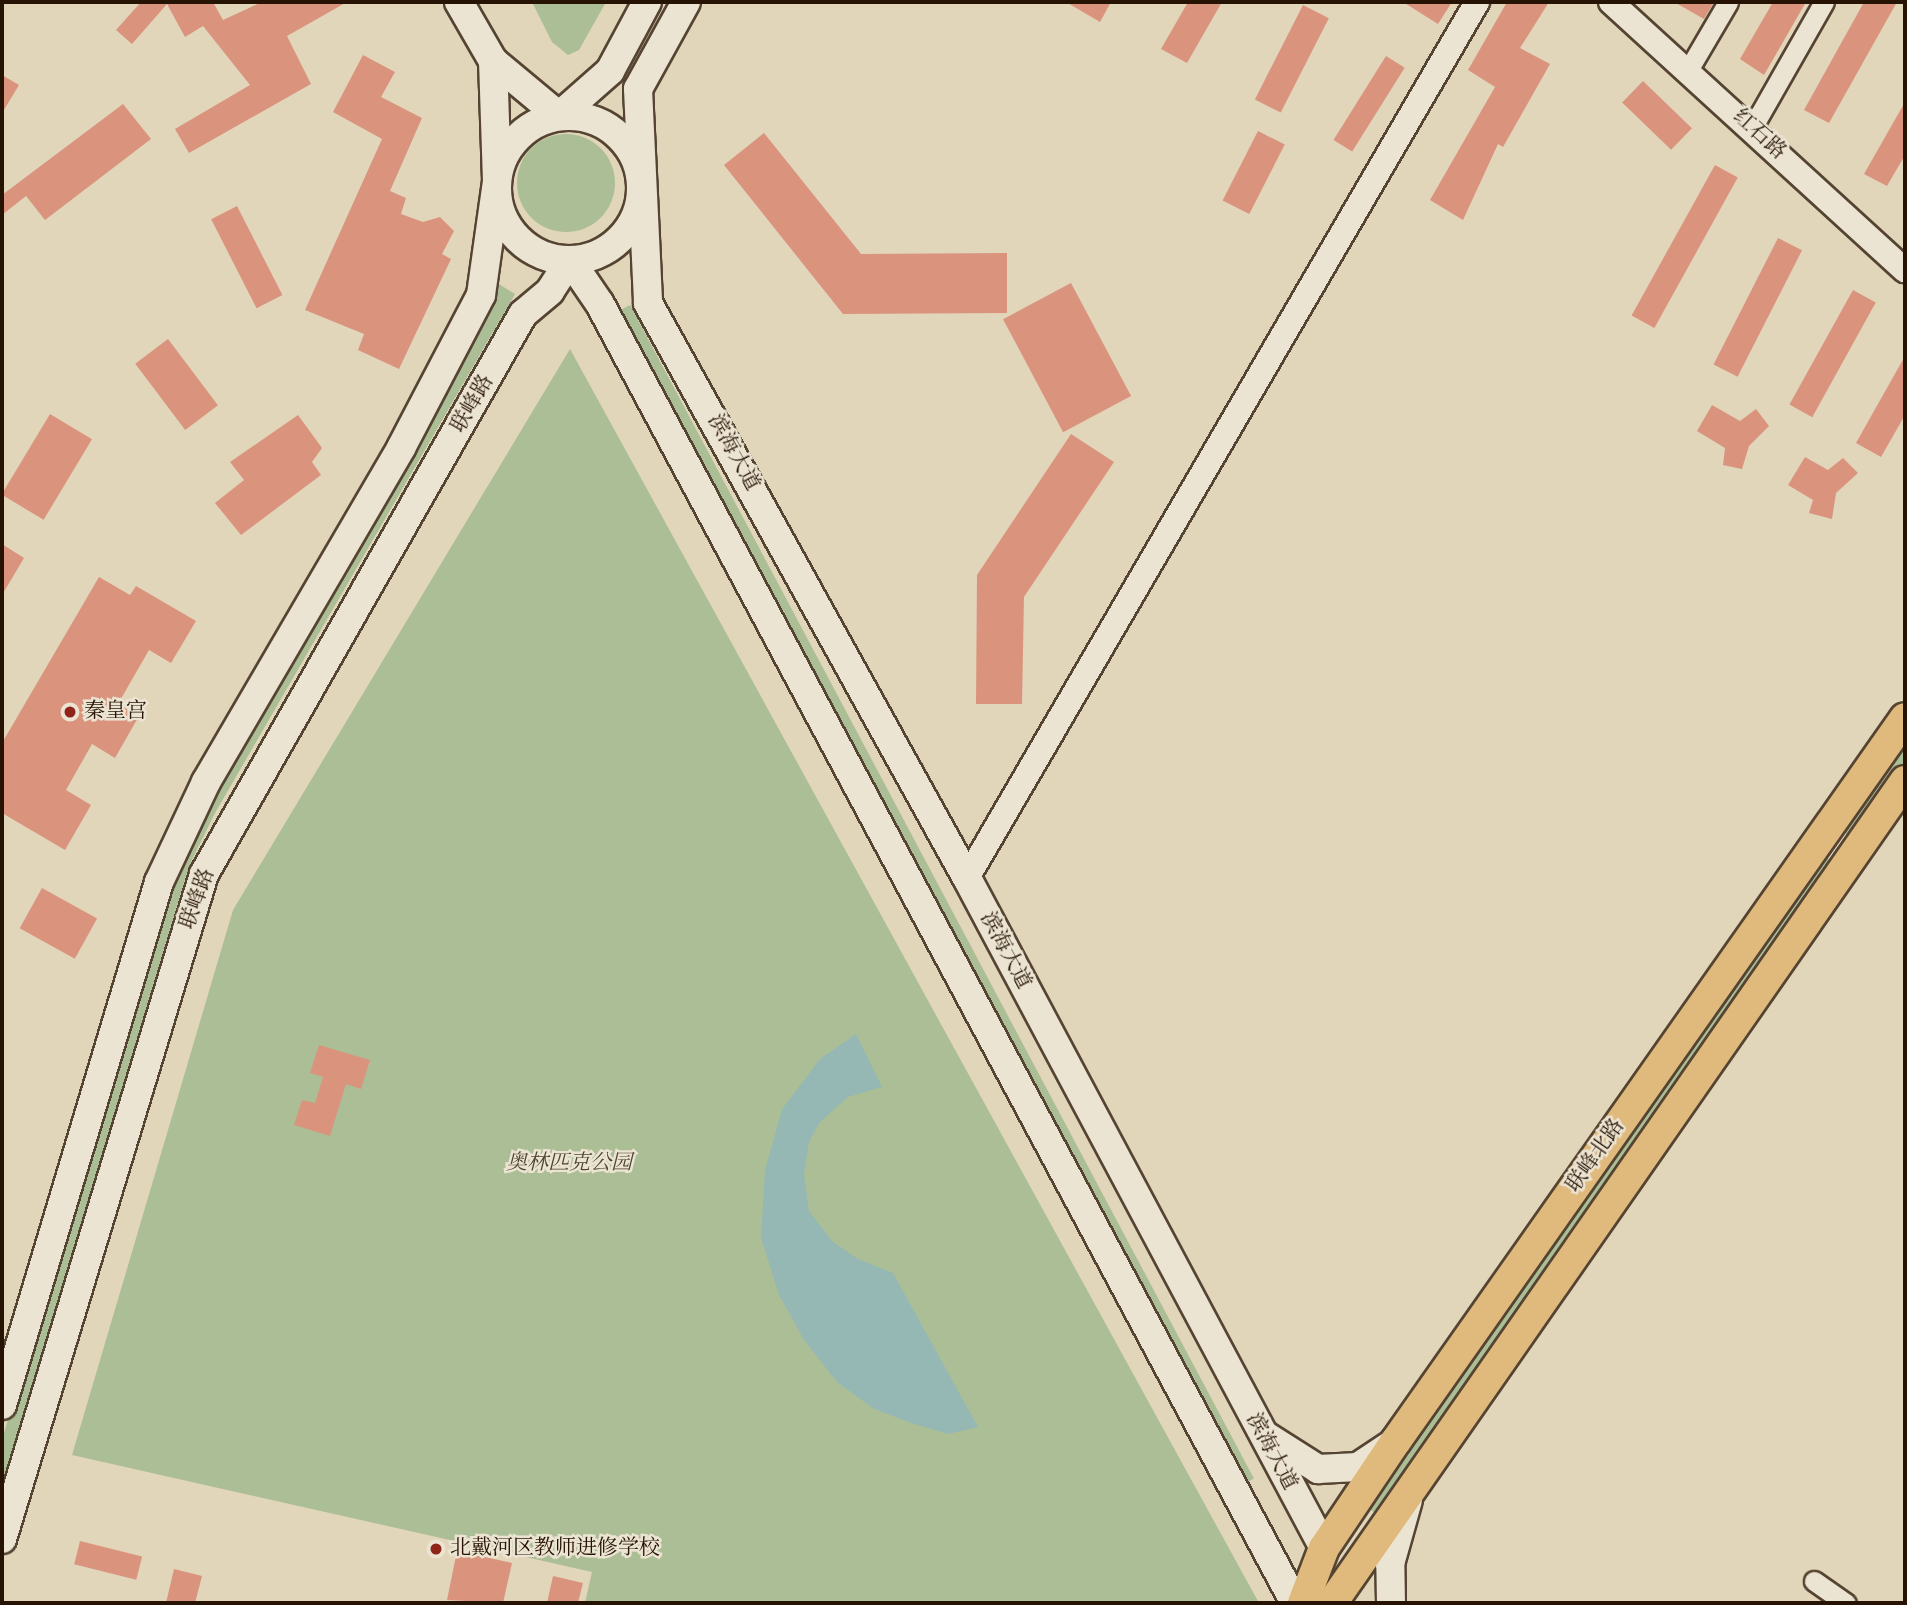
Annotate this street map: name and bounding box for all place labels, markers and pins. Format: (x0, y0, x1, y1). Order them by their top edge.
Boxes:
place label: 秦皇宫 (84, 699, 147, 725)
marker: 秦皇宫 (62, 704, 78, 720)
place label: 北戴河区教师进修学校 (450, 1536, 660, 1562)
marker: 北戴河区教师进修学校 (428, 1541, 444, 1557)

